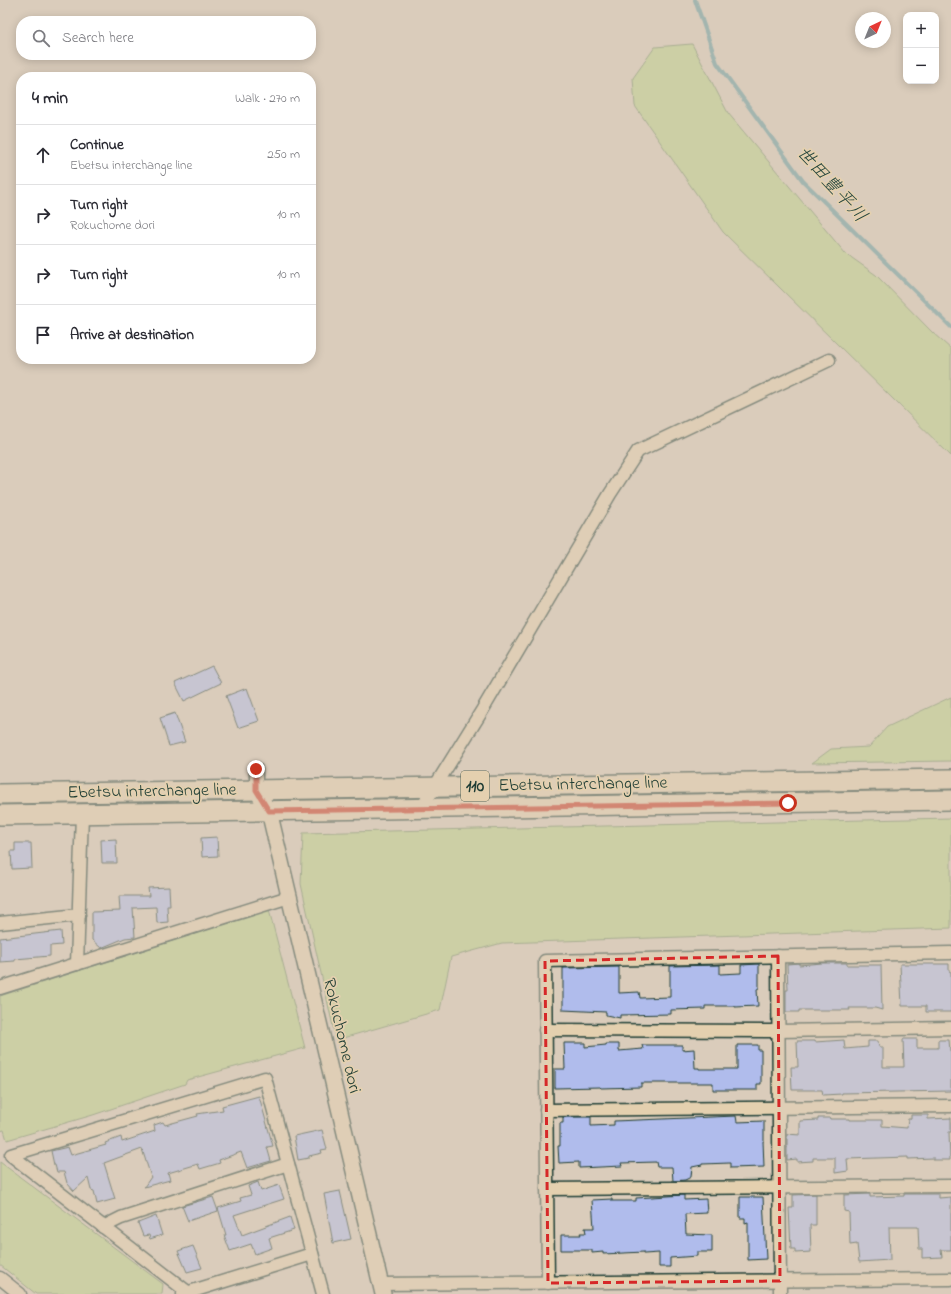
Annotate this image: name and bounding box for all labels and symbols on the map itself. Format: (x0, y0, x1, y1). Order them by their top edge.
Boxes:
north arrow (855, 12, 891, 48)
water label: 世田豊平川 (789, 141, 873, 229)
route end (247, 760, 265, 778)
road number: 110 (461, 771, 489, 801)
street label: Ebetsu interchange line (498, 771, 669, 800)
street label: Ebetsu interchange line (67, 778, 238, 807)
route start (779, 794, 797, 812)
street label: Rokuchome dori (315, 976, 367, 1096)

